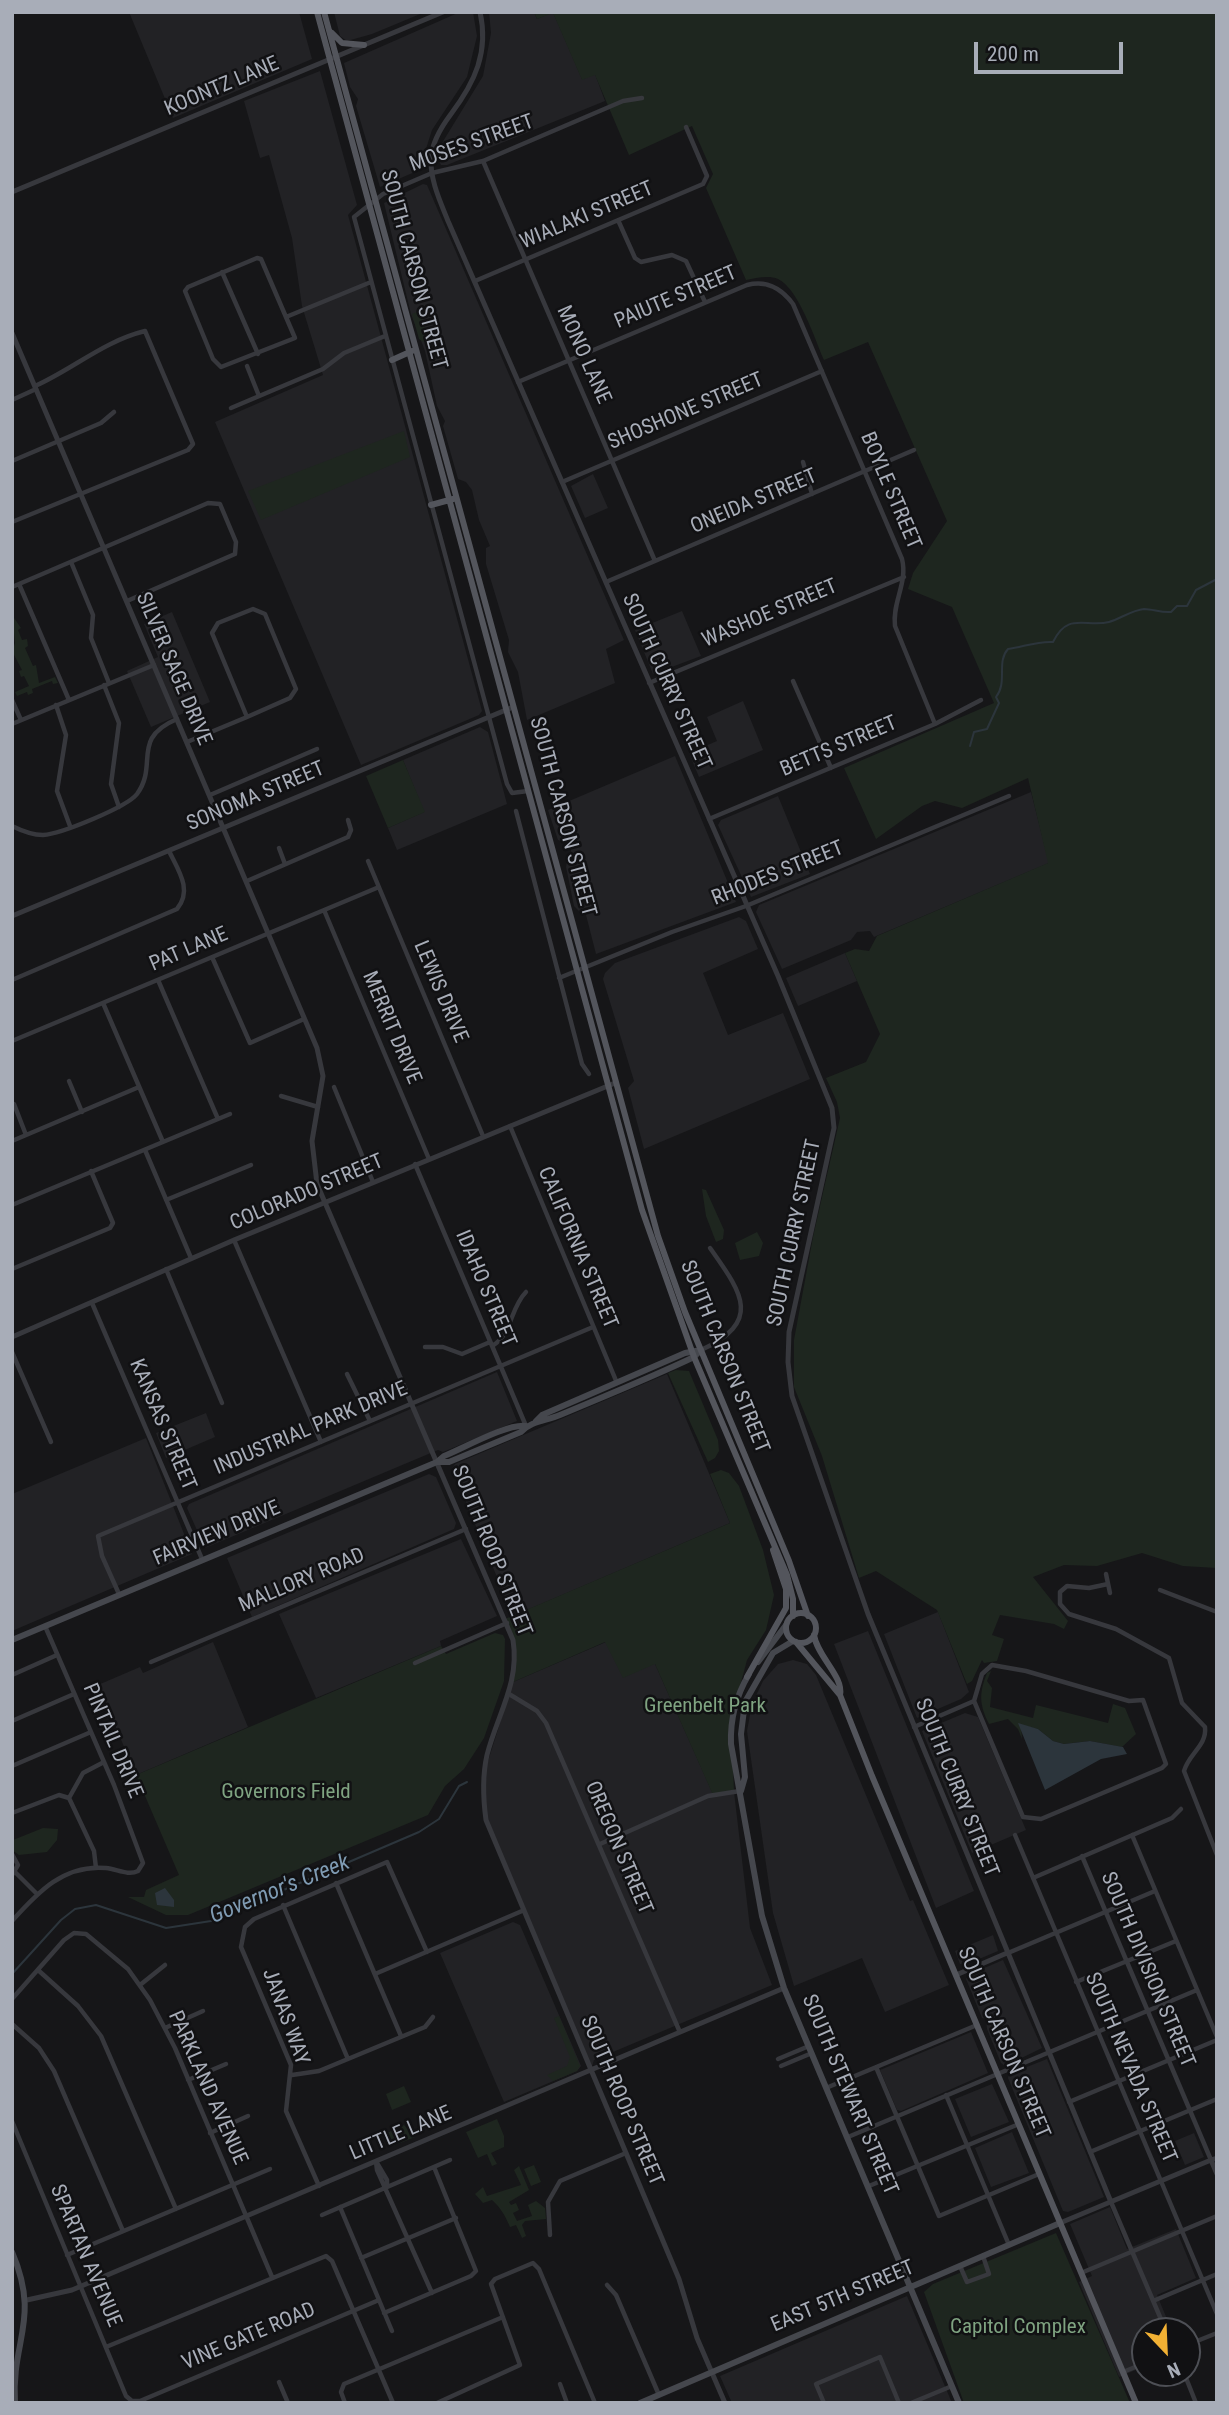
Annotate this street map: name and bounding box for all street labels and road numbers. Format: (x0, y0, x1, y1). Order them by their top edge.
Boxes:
street label: KOONTZ LANE (161, 52, 283, 122)
street label: MOSES STREET (406, 110, 538, 178)
street label: SOUTH CARSON STREET (374, 167, 452, 373)
street label: WIALAKI STREET (517, 177, 657, 255)
street label: PAIUTE STREET (611, 261, 741, 335)
street label: MONO LANE (550, 302, 616, 408)
street label: SHOSHONE STREET (605, 368, 767, 456)
street label: BOYLE STREET (854, 429, 926, 553)
street label: ONEIDA STREET (687, 464, 821, 540)
street label: WASHOE STREET (699, 574, 841, 654)
street label: SILVER SAGE DRIVE (129, 589, 217, 749)
street label: SOUTH CURRY STREET (616, 590, 716, 774)
street label: BETTS STREET (777, 711, 901, 783)
street label: SOUTH CARSON STREET (523, 714, 601, 920)
street label: SONOMA STREET (183, 757, 329, 837)
street label: RHODES STREET (708, 836, 848, 912)
street label: PAT LANE (146, 922, 232, 978)
street label: LEWIS DRIVE (407, 937, 473, 1047)
street label: MERRIT DRIVE (356, 968, 426, 1088)
street label: SOUTH CURRY STREET (763, 1137, 827, 1329)
street label: COLORADO STREET (227, 1149, 387, 1237)
street label: CALIFORNIA STREET (532, 1163, 622, 1333)
street label: IDAHO STREET (449, 1227, 521, 1351)
street label: SOUTH CARSON STREET (674, 1257, 774, 1457)
street label: KANSAS STREET (123, 1356, 201, 1494)
street label: INDUSTRIAL PARK DRIVE (210, 1377, 412, 1481)
street label: SOUTH ROOP STREET (445, 1462, 537, 1640)
street label: FAIRVIEW DRIVE (150, 1496, 284, 1572)
street label: MALLORY ROAD (235, 1543, 369, 1619)
street label: PINTAIL DRIVE (76, 1680, 148, 1802)
street label: SOUTH CURRY STREET (909, 1695, 1003, 1881)
street label: OREGON STREET (579, 1778, 657, 1918)
street label: SOUTH DIVISION STREET (1094, 1868, 1200, 2072)
street label: SOUTH CARSON STREET (951, 1943, 1055, 2143)
street label: JANAS WAY (256, 1965, 314, 2069)
street label: SOUTH NEVADA STREET (1078, 1969, 1182, 2167)
street label: SOUTH STEWART STREET (795, 1991, 903, 2199)
street label: PARKLAND AVENUE (162, 2007, 252, 2169)
street label: SOUTH ROOP STREET (574, 2012, 668, 2190)
street label: LITTLE LANE (346, 2101, 456, 2167)
street label: SPARTAN AVENUE (44, 2181, 126, 2331)
street label: EAST 5TH STREET (768, 2255, 918, 2339)
street label: VINE GATE ROAD (179, 2298, 319, 2376)

